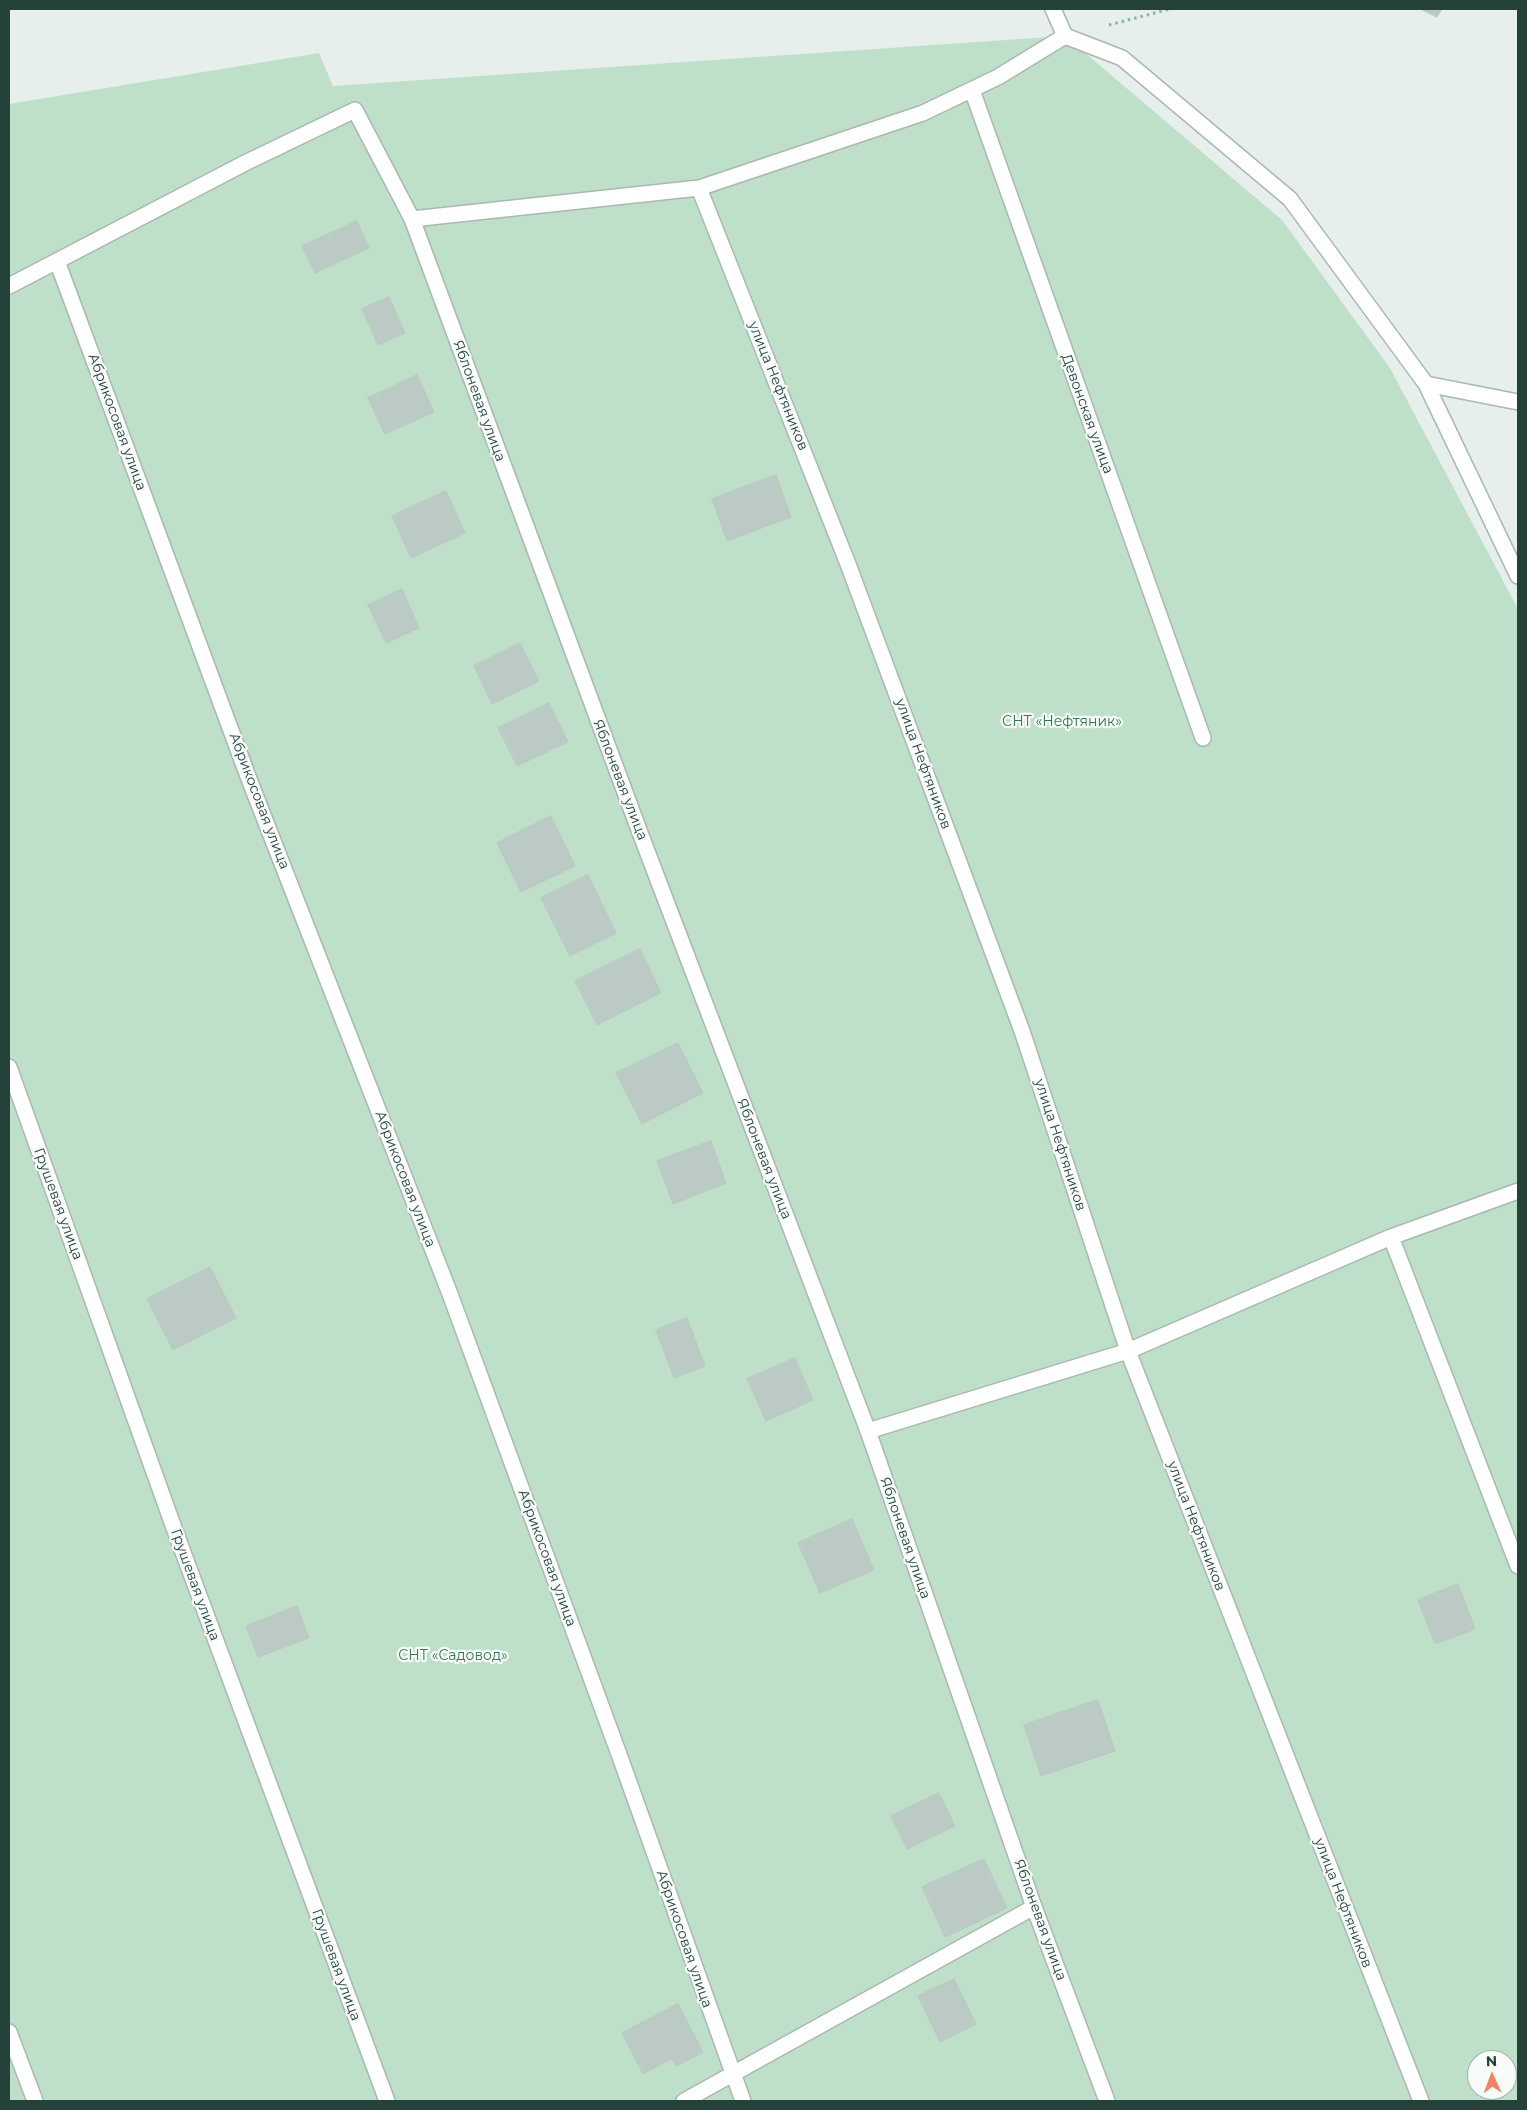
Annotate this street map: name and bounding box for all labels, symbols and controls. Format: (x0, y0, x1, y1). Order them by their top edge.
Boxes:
street label: улица Нефтяников (744, 319, 812, 453)
street label: Яблоневая улица (449, 338, 509, 464)
street label: Абрикосовая улица (84, 351, 150, 493)
street label: Девонская улица (1058, 352, 1116, 476)
street label: улица Нефтяников (892, 696, 954, 832)
park label: СНТ «Нефтяник» (1002, 714, 1122, 730)
street label: Яблоневая улица (589, 717, 651, 843)
street label: Абрикосовая улица (225, 730, 293, 872)
street label: улица Нефтяников (1031, 1077, 1089, 1213)
street label: Яблоневая улица (733, 1096, 795, 1222)
street label: Абрикосовая улица (371, 1108, 439, 1250)
street label: Грушевая улица (30, 1146, 86, 1262)
street label: улица Нефтяников (1164, 1459, 1228, 1593)
street label: Яблоневая улица (876, 1475, 934, 1601)
street label: Абрикосовая улица (514, 1487, 580, 1629)
street label: Грушевая улица (167, 1527, 223, 1643)
park label: СНТ «Садовод» (398, 1648, 508, 1664)
street label: улица Нефтяников (1311, 1836, 1375, 1970)
street label: Яблоневая улица (1010, 1857, 1070, 1983)
street label: Абрикосовая улица (652, 1868, 716, 2010)
street label: Грушевая улица (308, 1907, 364, 2023)
north arrow (1467, 2050, 1517, 2100)
text: N (1486, 2052, 1497, 2070)

